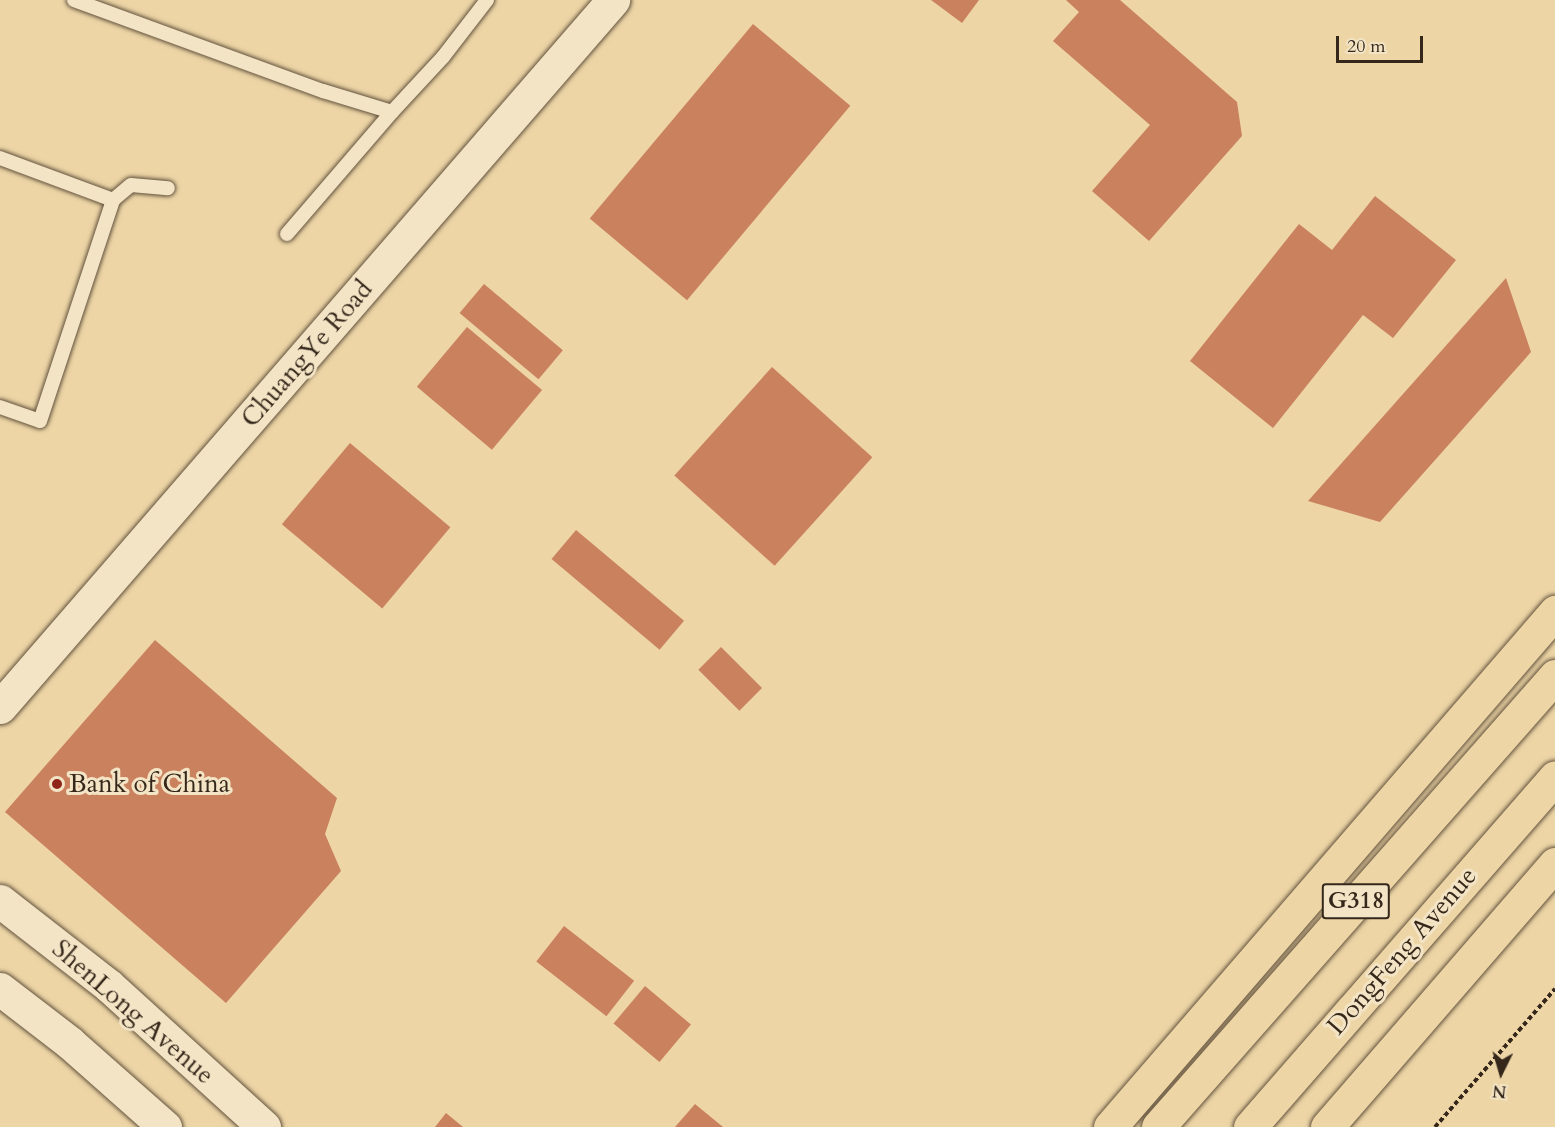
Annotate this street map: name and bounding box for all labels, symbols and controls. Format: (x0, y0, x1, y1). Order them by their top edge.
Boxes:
scale bar (1339, 24, 1426, 62)
text: 20 m (1347, 34, 1386, 59)
street label: ChuangYe Road (235, 274, 379, 434)
place label: Bank of China (69, 768, 230, 800)
marker: Bank of China (50, 777, 64, 791)
street label: DongFeng Avenue (1321, 861, 1483, 1041)
road number: G318 (1322, 880, 1390, 922)
street label: ShenLong Avenue (46, 933, 220, 1091)
north arrow (1471, 1043, 1531, 1103)
text: N (1492, 1079, 1507, 1102)

